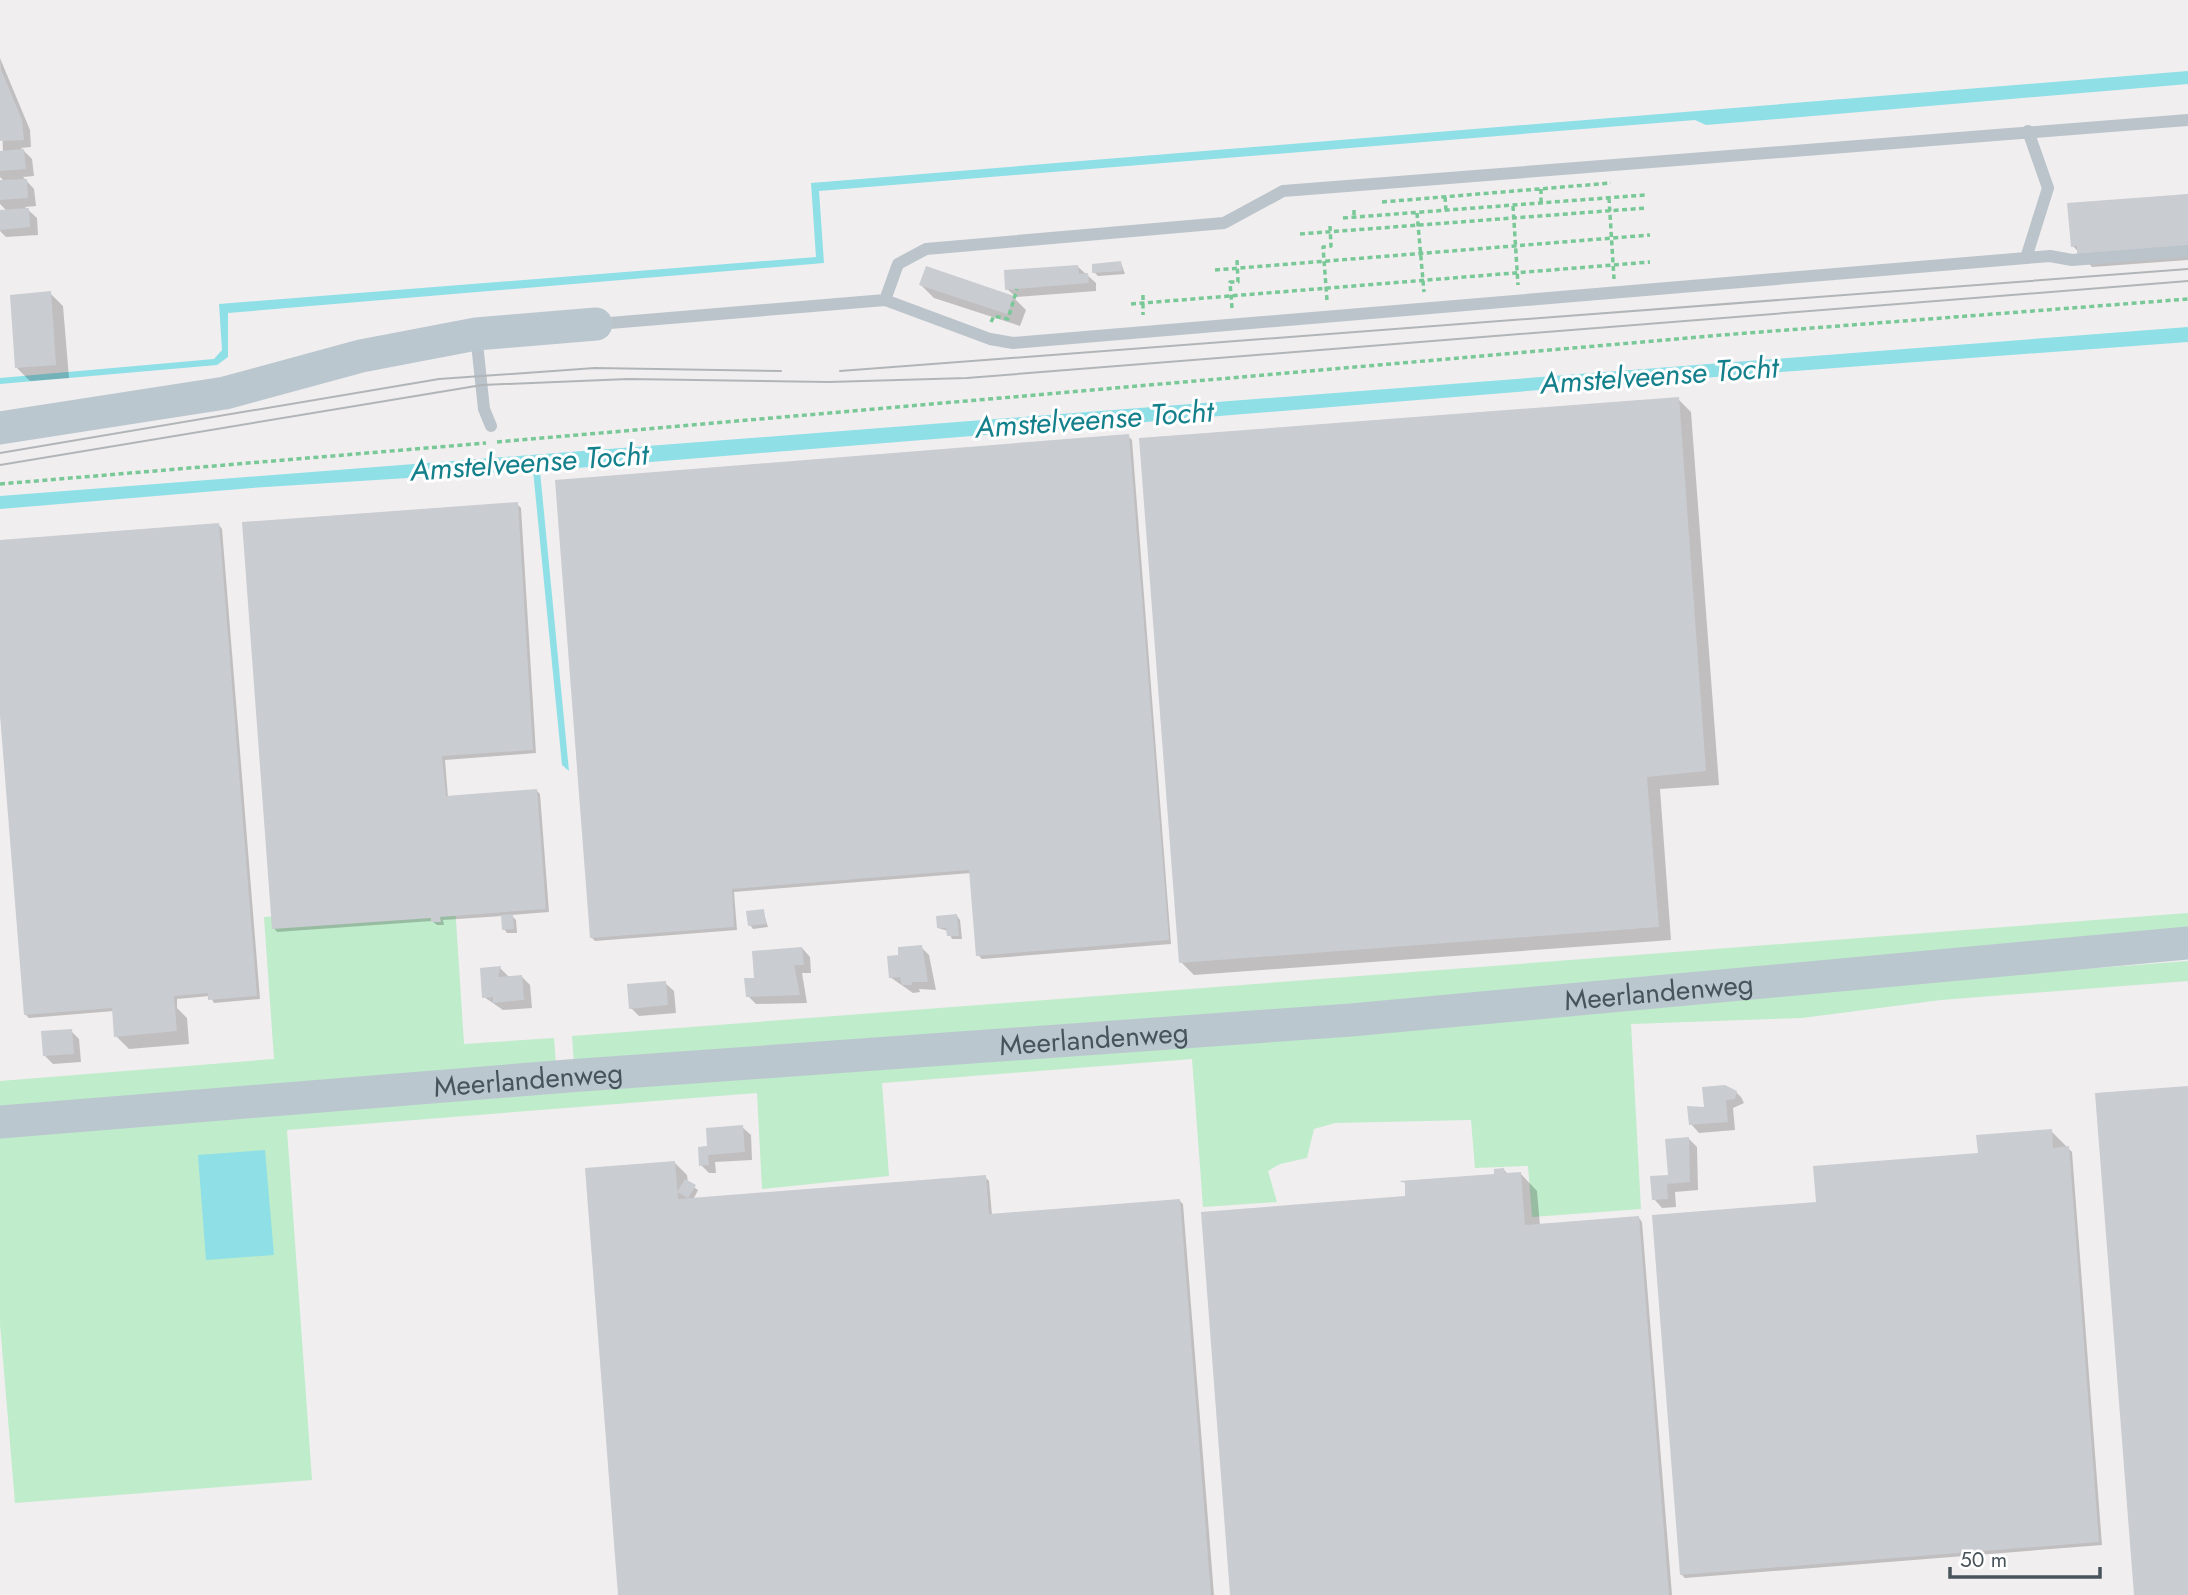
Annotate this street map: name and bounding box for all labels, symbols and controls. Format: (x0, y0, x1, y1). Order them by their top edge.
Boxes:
water label: Amstelveense Tocht (1538, 345, 1781, 405)
water label: Amstelveense Tocht (973, 389, 1216, 449)
water label: Amstelveense Tocht (408, 432, 651, 492)
street label: Meerlandenweg (1562, 963, 1755, 1021)
street label: Meerlandenweg (998, 1011, 1190, 1066)
street label: Meerlandenweg (432, 1052, 624, 1107)
scale bar (1950, 1536, 2100, 1580)
text: 50 m (1960, 1545, 2007, 1575)

